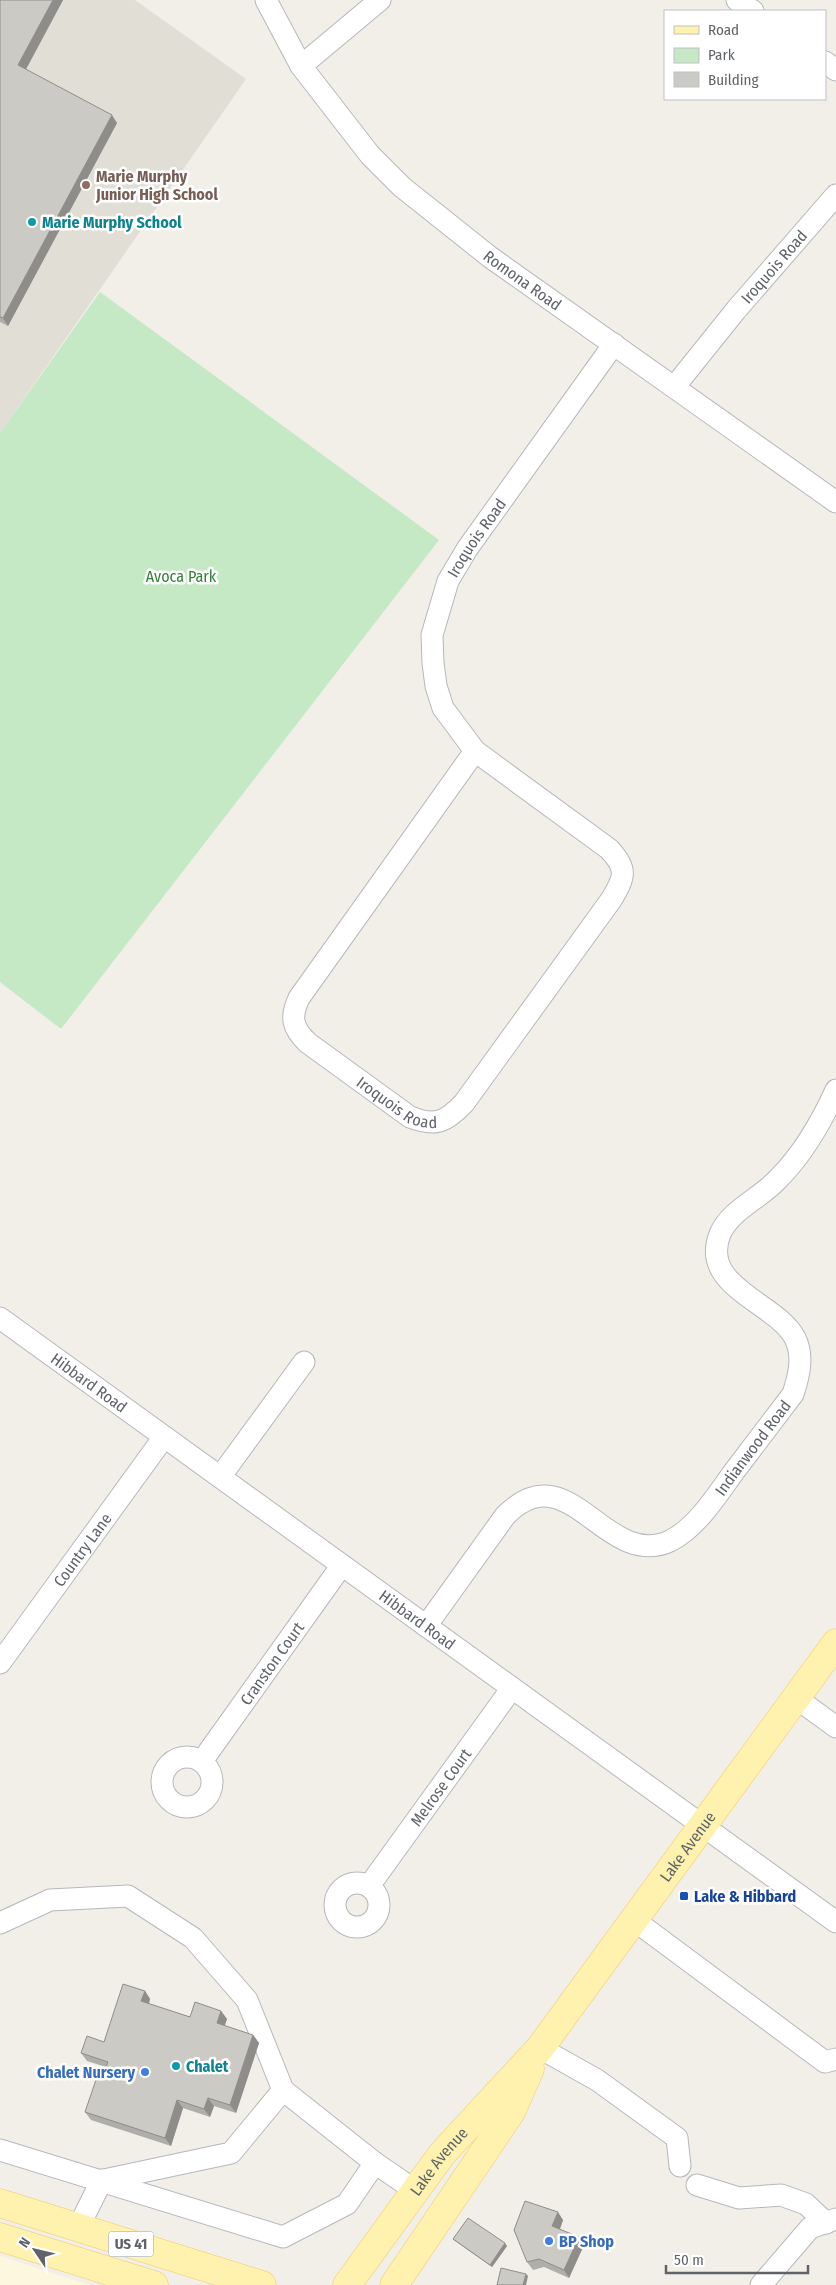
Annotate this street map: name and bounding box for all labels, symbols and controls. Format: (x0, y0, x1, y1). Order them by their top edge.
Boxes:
legend (664, 10, 826, 100)
text: Road (708, 21, 739, 39)
text: Park (708, 46, 735, 64)
text: Building (708, 71, 759, 89)
place label: Marie Murphy Junior High School (95, 167, 218, 204)
marker: Marie Murphy Junior High School (80, 179, 92, 191)
place label: Marie Murphy School (42, 213, 182, 232)
marker: Marie Murphy School (26, 216, 38, 228)
street label: Iroquois Road (737, 226, 811, 307)
street label: Romona Road (480, 247, 565, 315)
street label: Iroquois Road (443, 495, 510, 581)
park label: Avoca Park (146, 567, 217, 586)
street label: Iroquois Road (353, 1073, 437, 1132)
street label: Hibbard Road (47, 1349, 131, 1417)
street label: Indianwood Road (711, 1397, 795, 1499)
street label: Country Lane (50, 1510, 116, 1590)
street label: Hibbard Road (375, 1586, 459, 1654)
street label: Cranston Court (236, 1618, 309, 1709)
street label: Melrose Court (406, 1744, 476, 1830)
street label: Lake Avenue (656, 1808, 720, 1885)
place label: Lake & Hibbard (694, 1887, 796, 1906)
marker: Lake & Hibbard (678, 1890, 690, 1902)
place label: Chalet (186, 2057, 229, 2076)
marker: Chalet (170, 2060, 182, 2072)
place label: Chalet Nursery (37, 2063, 135, 2082)
marker: Chalet Nursery (139, 2066, 151, 2078)
street label: Lake Avenue (406, 2123, 472, 2199)
north arrow (10, 2225, 60, 2275)
road number: US 41 (108, 2232, 154, 2256)
place label: BP Shop (559, 2232, 614, 2251)
text: N (15, 2235, 34, 2251)
marker: BP Shop (543, 2235, 555, 2247)
scale bar (666, 2242, 808, 2274)
text: 50 m (674, 2251, 704, 2269)

